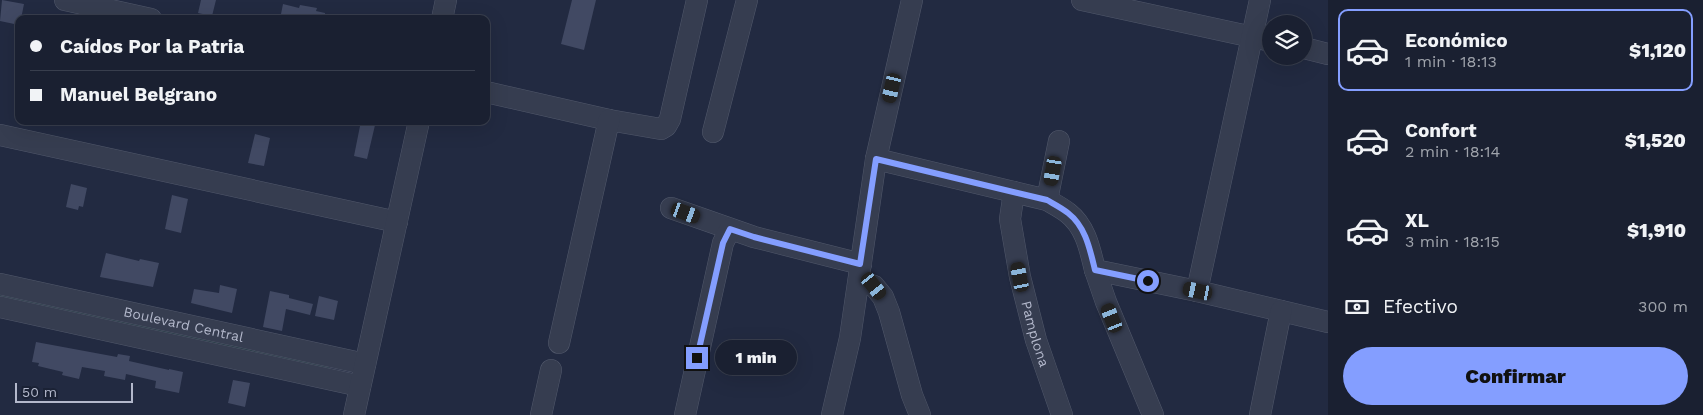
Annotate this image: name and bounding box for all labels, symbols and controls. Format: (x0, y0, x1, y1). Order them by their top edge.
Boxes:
map controls (1262, 15, 1312, 65)
button: layers (1262, 15, 1312, 65)
icon: car (1345, 28, 1390, 73)
text: Económico (1405, 29, 1508, 52)
text: Caídos Por la Patria (60, 35, 244, 58)
text: $1,120 (1629, 39, 1686, 62)
text: 1 min · 18:13 (1405, 52, 1497, 71)
car (881, 72, 902, 104)
text: Manuel Belgrano (60, 83, 217, 106)
icon: car (1345, 118, 1390, 163)
text: Confort (1405, 119, 1476, 142)
text: $1,520 (1625, 129, 1686, 152)
text: 2 min · 18:14 (1405, 142, 1500, 161)
car (1043, 155, 1062, 187)
car (669, 201, 702, 225)
icon: car (1345, 208, 1390, 253)
text: XL (1405, 209, 1429, 232)
text: $1,910 (1627, 219, 1686, 242)
text: 3 min · 18:15 (1405, 232, 1500, 251)
car (1009, 261, 1030, 293)
car (858, 270, 889, 302)
route start (1137, 270, 1159, 292)
car (1181, 281, 1214, 301)
icon: cash (1343, 293, 1371, 321)
text: Efectivo (1383, 295, 1458, 318)
text: 300 m (1638, 297, 1688, 316)
street label: Pamplona (1018, 299, 1053, 369)
car (1099, 301, 1124, 335)
street label: Boulevard Central (122, 303, 246, 345)
callout: 1 min (714, 340, 797, 376)
route end (686, 347, 708, 369)
button: Confirmar (1343, 347, 1688, 405)
text: 1 min (735, 348, 777, 367)
scale bar (15, 380, 132, 403)
text: 50 m (22, 384, 57, 400)

